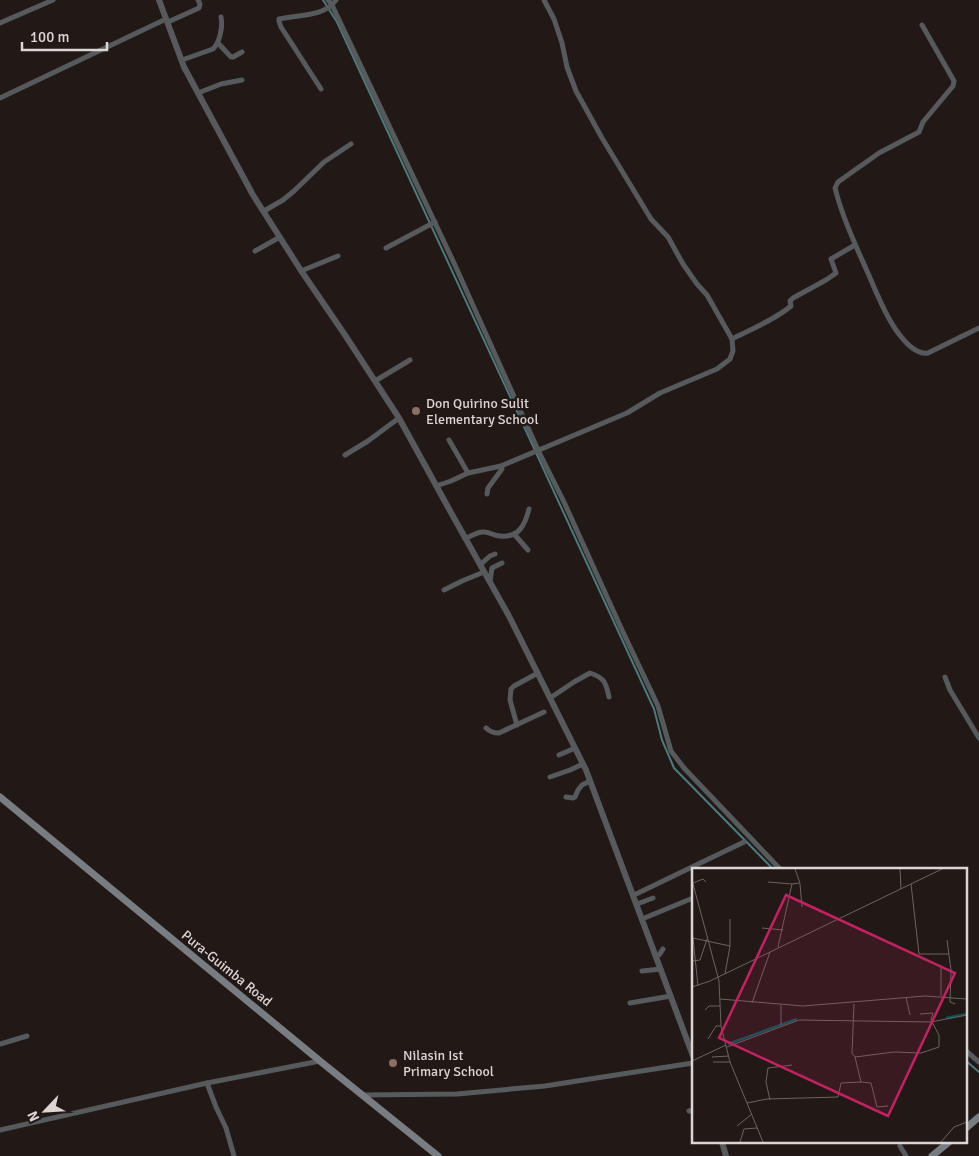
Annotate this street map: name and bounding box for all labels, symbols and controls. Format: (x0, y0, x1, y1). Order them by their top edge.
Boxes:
scale bar (22, 20, 108, 52)
text: 100 m (30, 28, 70, 46)
place label: Don Quirino Sulit Elementary School (426, 395, 539, 428)
marker: Don Quirino Sulit Elementary School (410, 405, 422, 417)
inset map (692, 868, 966, 1144)
street label: Pura-Guimba Road (178, 927, 275, 1010)
place label: Nilasin Ist Primary School (403, 1047, 494, 1080)
marker: Nilasin Ist Primary School (387, 1057, 399, 1069)
north arrow (20, 1086, 70, 1136)
text: N (24, 1108, 43, 1124)

